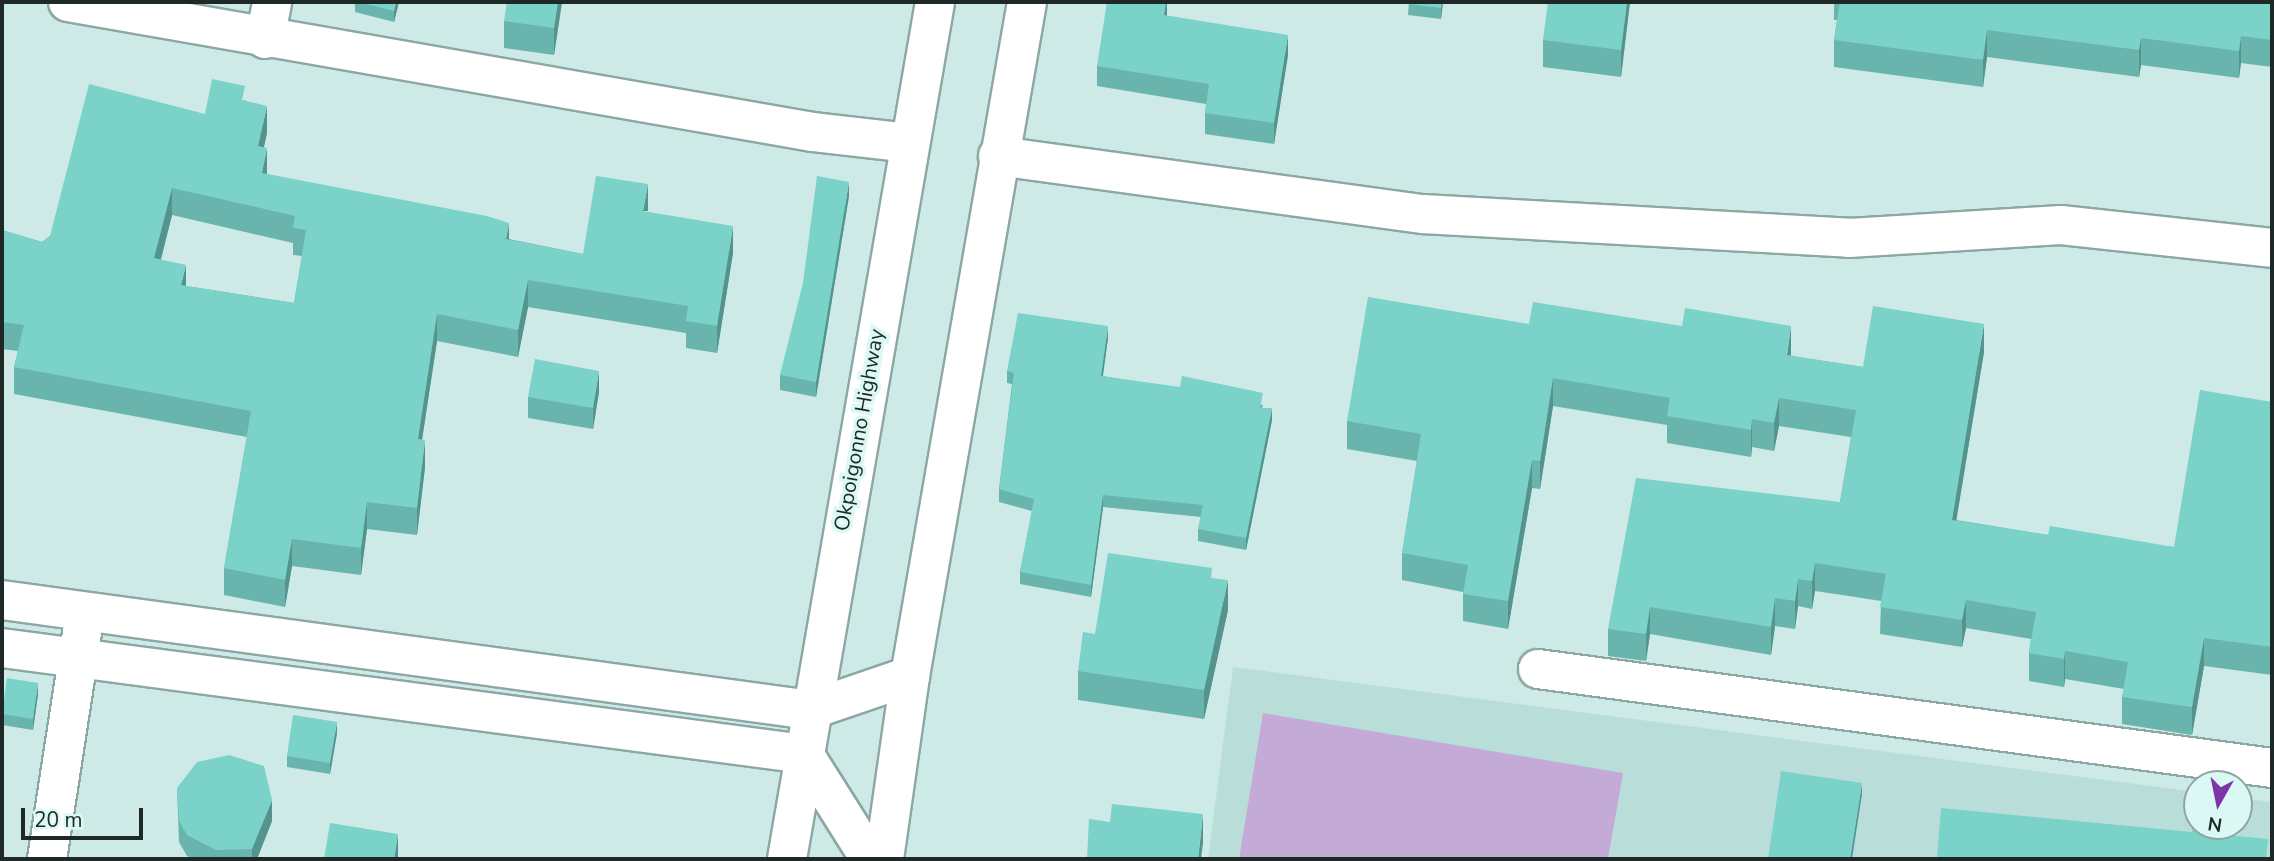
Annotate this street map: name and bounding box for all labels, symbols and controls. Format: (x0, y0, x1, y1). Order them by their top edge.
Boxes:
street label: Okpoigonno Highway (829, 327, 889, 533)
north arrow (2183, 770, 2253, 840)
scale bar (24, 794, 147, 838)
text: 20 m (34, 806, 83, 834)
text: N (2206, 810, 2224, 838)

